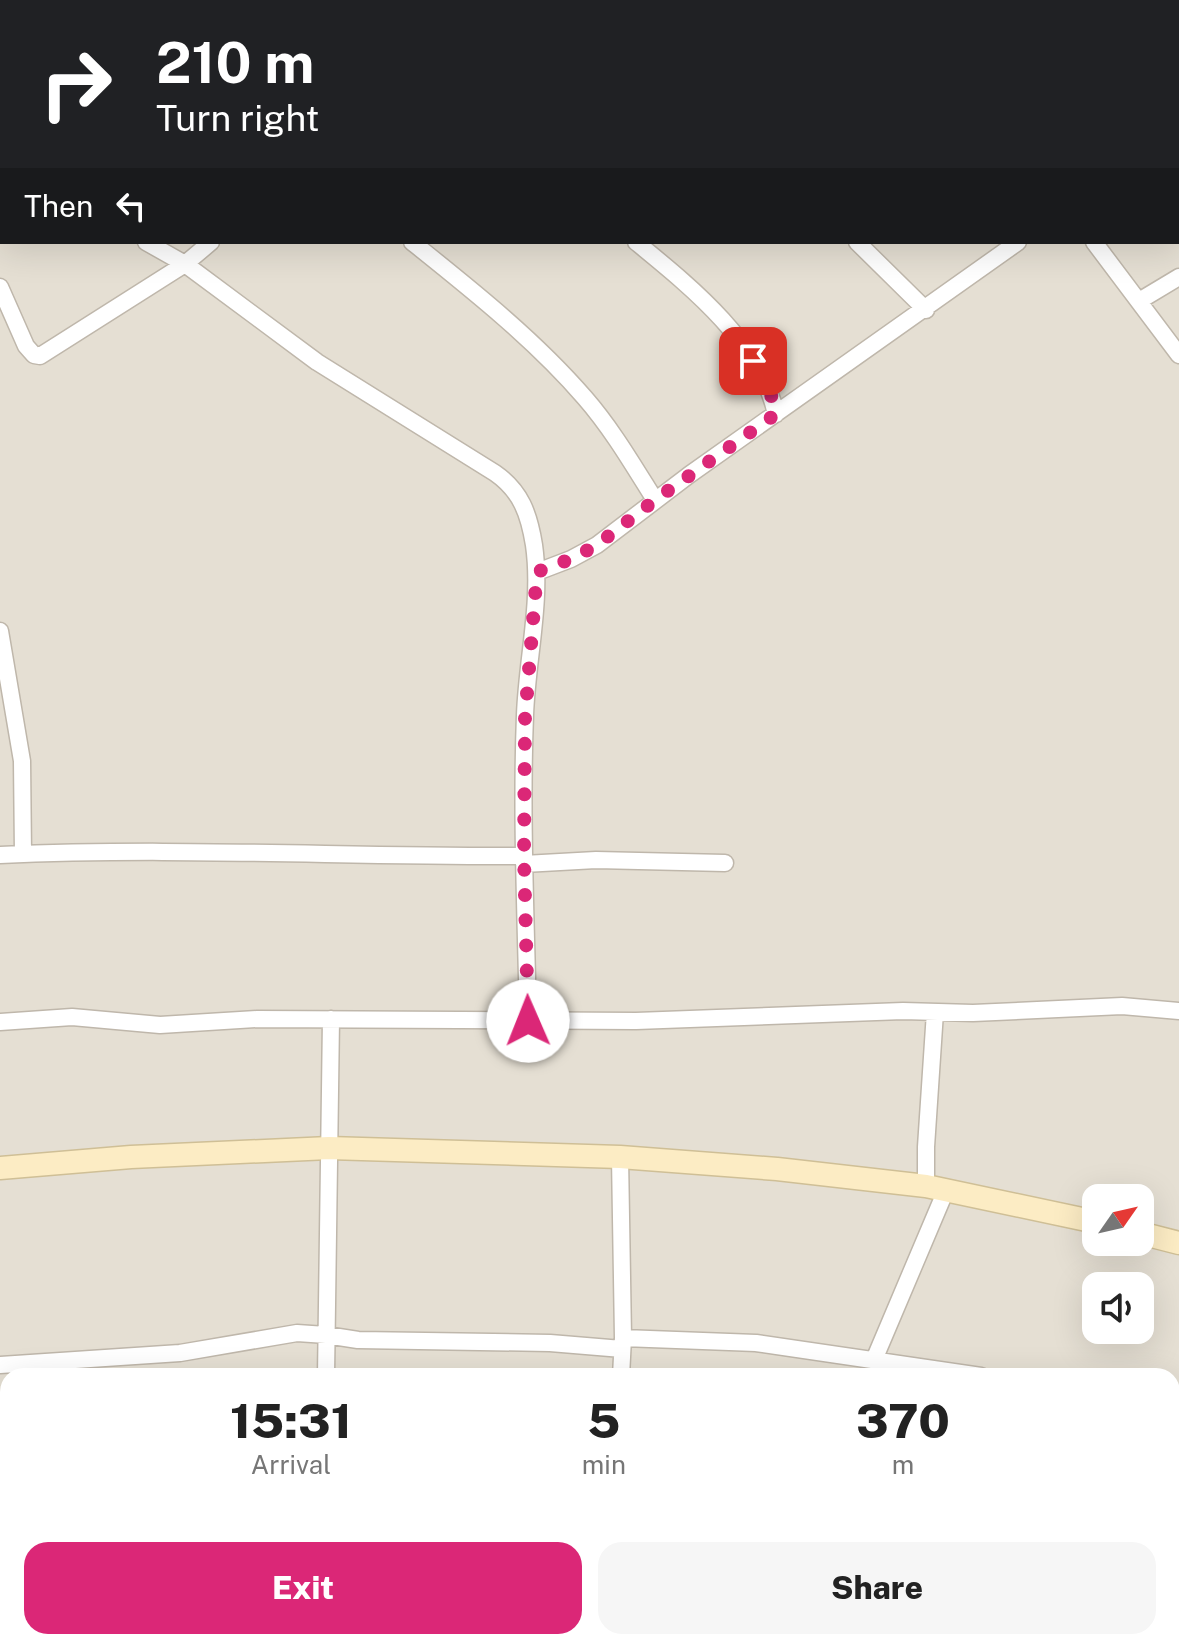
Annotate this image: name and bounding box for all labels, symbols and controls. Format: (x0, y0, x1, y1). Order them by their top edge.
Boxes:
text: 210 m (156, 30, 314, 96)
icon: right (24, 32, 128, 136)
text: Turn right (156, 97, 319, 139)
icon: left (109, 184, 153, 228)
text: Then (24, 188, 93, 224)
pin (719, 327, 787, 395)
icon: arrive (731, 339, 775, 383)
position arrow (486, 979, 570, 1063)
north arrow (1082, 1184, 1154, 1256)
map controls (1082, 1184, 1154, 1344)
button: sound (1082, 1272, 1154, 1344)
text: 15:31 (230, 1392, 352, 1449)
text: 5 (587, 1392, 620, 1449)
text: 370 (856, 1392, 950, 1449)
text: Arrival (251, 1449, 331, 1480)
text: min (582, 1449, 626, 1480)
text: m (892, 1449, 914, 1480)
button: Exit (24, 1542, 582, 1634)
button: Share (598, 1542, 1156, 1634)

